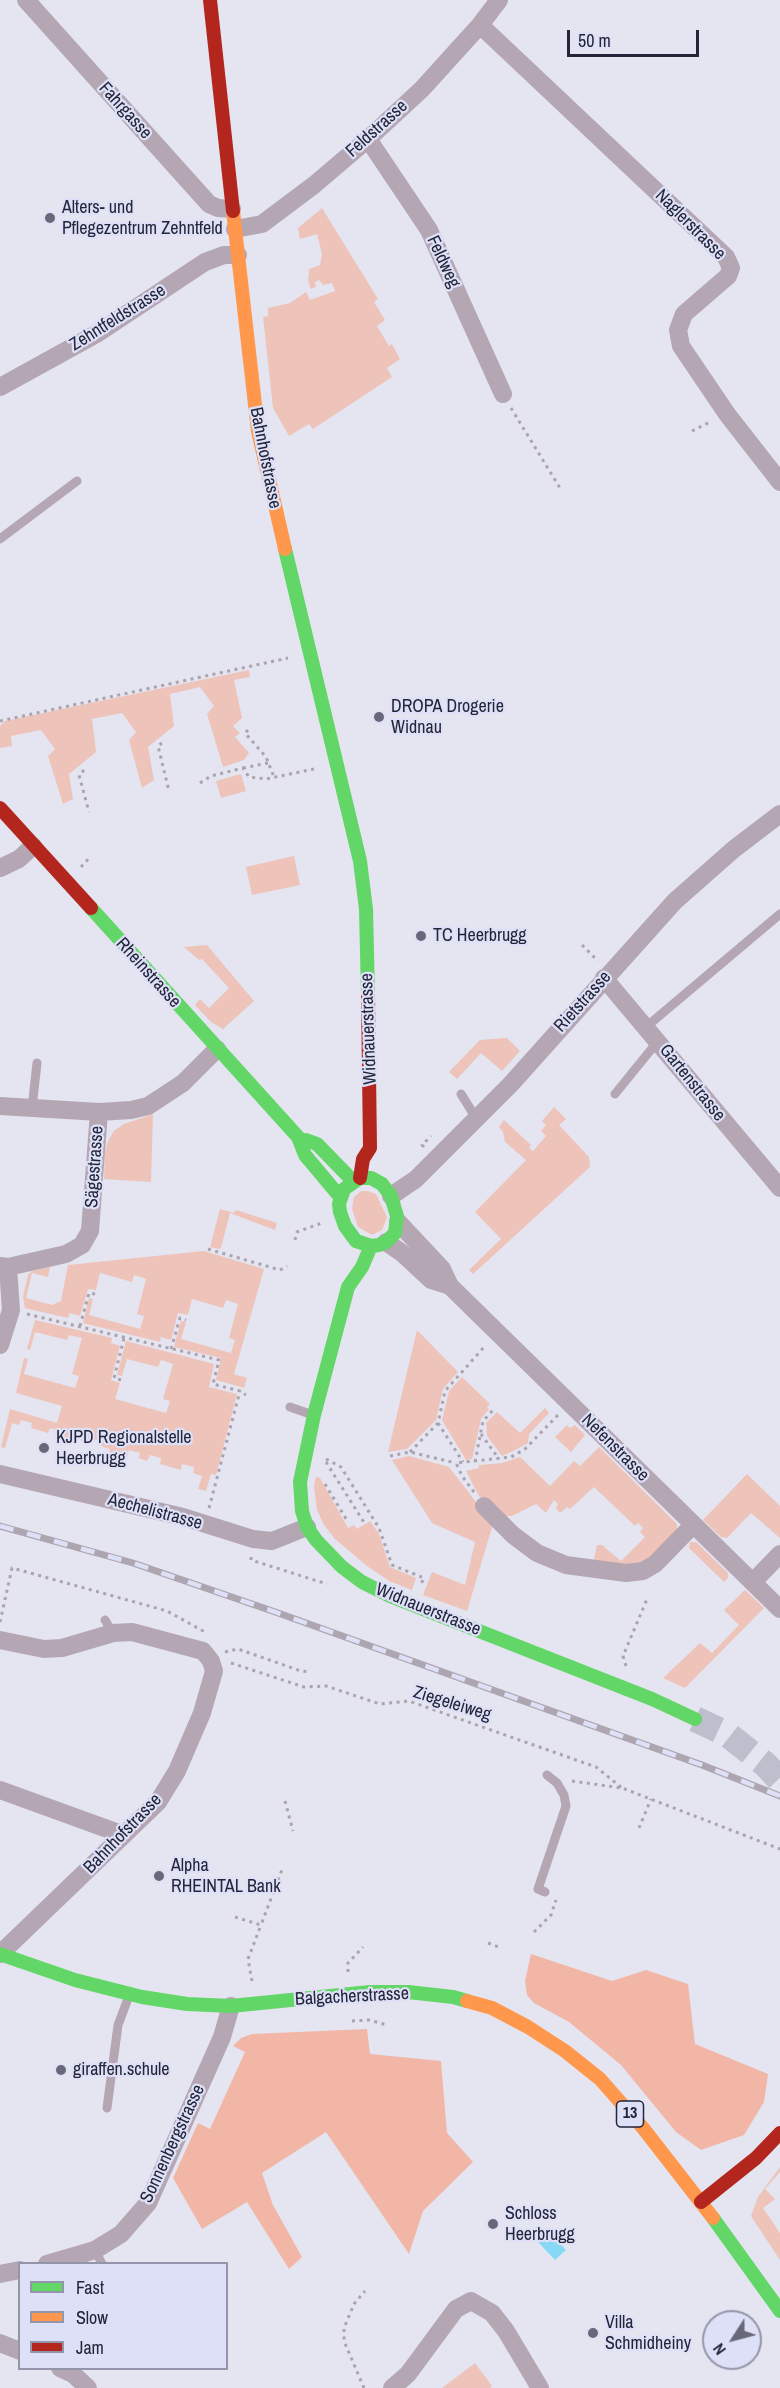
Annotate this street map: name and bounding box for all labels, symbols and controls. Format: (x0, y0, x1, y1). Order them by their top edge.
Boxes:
scale bar (570, 18, 702, 56)
text: 50 m (578, 28, 611, 53)
street label: Fahrgasse (94, 78, 156, 144)
street label: Feldstrasse (342, 96, 412, 162)
street label: Naglerstrasse (650, 185, 730, 265)
place label: Alters- und Pflegezentrum Zehntfeld (62, 197, 223, 240)
marker: Alters- und Pflegezentrum Zehntfeld (43, 211, 57, 225)
street label: Feldweg (422, 232, 464, 292)
street label: Zehntfeldstrasse (66, 280, 170, 356)
street label: Bahnhofstrasse (245, 406, 285, 510)
place label: DROPA Drogerie Widnau (391, 696, 504, 738)
marker: DROPA Drogerie Widnau (372, 710, 386, 724)
place label: TC Heerbrugg (433, 925, 527, 947)
marker: TC Heerbrugg (414, 929, 428, 943)
street label: Rheinstrasse (111, 933, 185, 1013)
street label: Rietstrasse (550, 967, 616, 1037)
street label: Widnauerstrasse (356, 973, 382, 1085)
street label: Gartenstrasse (654, 1040, 730, 1126)
street label: Sägestrasse (81, 1125, 109, 1209)
street label: Nefenstrasse (577, 1410, 653, 1486)
place label: KJPD Regionalstelle Heerbrugg (56, 1427, 191, 1470)
marker: KJPD Regionalstelle Heerbrugg (37, 1441, 51, 1455)
street label: Aechelistrasse (105, 1489, 205, 1535)
street label: Widnauerstrasse (372, 1579, 484, 1641)
street label: Ziegeleiweg (410, 1682, 494, 1726)
street label: Bahnhofstrasse (80, 1790, 166, 1878)
place label: Alpha RHEINTAL Bank (171, 1855, 281, 1898)
marker: Alpha RHEINTAL Bank (152, 1869, 166, 1883)
street label: Balgacherstrasse (294, 1983, 410, 2011)
place label: giraffen.schule (73, 2059, 170, 2081)
marker: giraffen.schule (54, 2063, 68, 2077)
street label: Sonnenbergstrasse (136, 2081, 210, 2207)
road number: 13 (616, 2101, 644, 2127)
place label: Schloss Heerbrugg (505, 2203, 575, 2246)
marker: Schloss Heerbrugg (486, 2217, 500, 2231)
legend (18, 2262, 228, 2370)
text: Fast (76, 2275, 104, 2300)
text: Slow (76, 2305, 108, 2330)
north arrow (702, 2310, 762, 2370)
place label: Villa Schmidheiny (605, 2312, 691, 2354)
marker: Villa Schmidheiny (586, 2326, 600, 2340)
text: Jam (76, 2335, 104, 2360)
text: N (707, 2339, 731, 2360)

